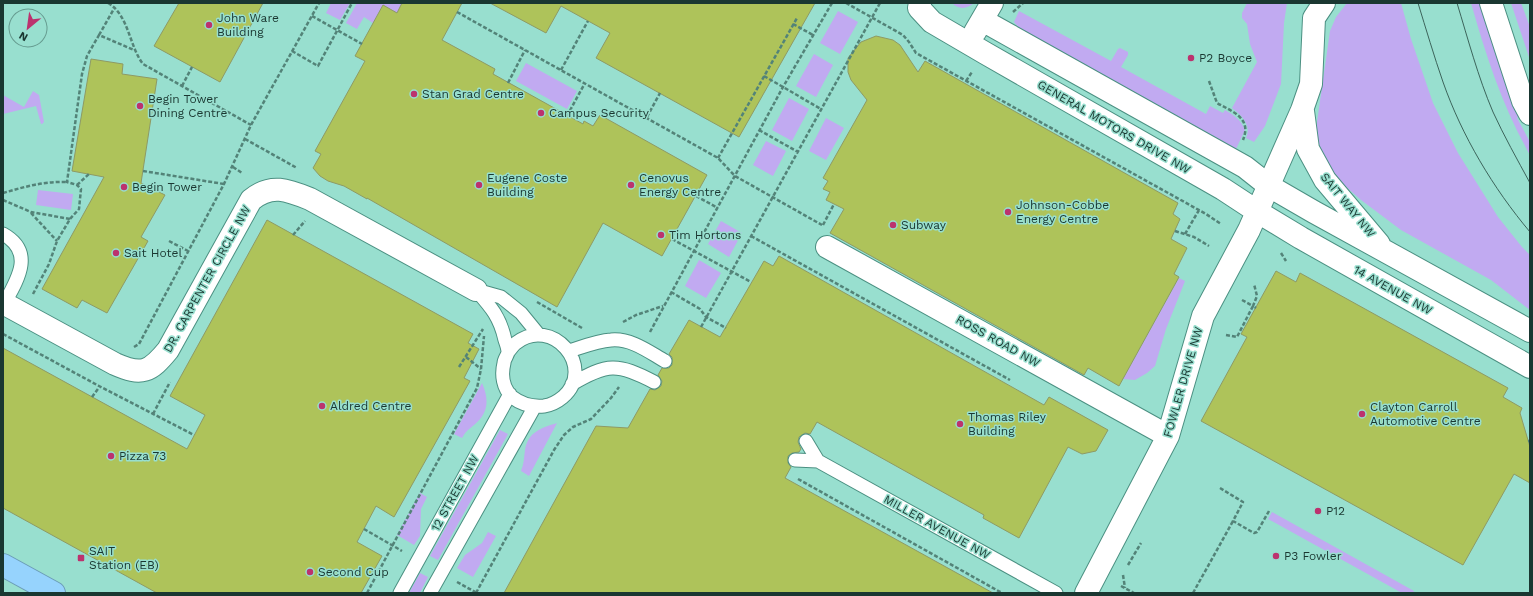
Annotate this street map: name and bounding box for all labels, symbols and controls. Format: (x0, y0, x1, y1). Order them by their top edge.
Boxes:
north arrow (8, 8, 48, 48)
place label: John Ware Building (217, 11, 279, 39)
marker: John Ware Building (204, 20, 214, 30)
text: N (17, 29, 30, 44)
place label: P2 Boyce (1199, 51, 1252, 65)
marker: P2 Boyce (1186, 53, 1196, 63)
street label: GENERAL MOTORS DRIVE NW (1035, 77, 1193, 177)
place label: Stan Grad Centre (422, 87, 524, 101)
marker: Stan Grad Centre (409, 89, 419, 99)
place label: Begin Tower Dining Centre (148, 92, 228, 120)
marker: Begin Tower Dining Centre (135, 101, 145, 111)
place label: Campus Security (549, 106, 650, 120)
marker: Campus Security (536, 108, 546, 118)
street label: SAIT WAY NW (1318, 170, 1379, 240)
place label: Eugene Coste Building (487, 171, 567, 199)
place label: Cenovus Energy Centre (639, 171, 721, 199)
place label: Begin Tower (132, 180, 202, 194)
marker: Eugene Coste Building (474, 180, 484, 190)
marker: Cenovus Energy Centre (626, 180, 636, 190)
marker: Begin Tower (119, 182, 129, 192)
place label: Johnson-Cobbe Energy Centre (1016, 198, 1109, 226)
street label: DR. CARPENTER CIRCLE NW (161, 203, 254, 355)
marker: Johnson-Cobbe Energy Centre (1003, 207, 1013, 217)
place label: Subway (901, 218, 947, 232)
marker: Subway (888, 220, 898, 230)
place label: Tim Hortons (669, 228, 741, 242)
marker: Tim Hortons (656, 230, 666, 240)
place label: Sait Hotel (124, 246, 182, 260)
marker: Sait Hotel (111, 248, 121, 258)
street label: 14 AVENUE NW (1351, 263, 1435, 318)
street label: ROSS ROAD NW (953, 312, 1043, 370)
street label: FOWLER DRIVE NW (1160, 325, 1206, 439)
place label: Aldred Centre (330, 399, 412, 413)
place label: Clayton Carroll Automotive Centre (1370, 400, 1481, 428)
marker: Aldred Centre (317, 401, 327, 411)
marker: Clayton Carroll Automotive Centre (1357, 409, 1367, 419)
place label: Thomas Riley Building (968, 410, 1047, 438)
marker: Thomas Riley Building (955, 419, 965, 429)
place label: Pizza 73 (119, 449, 166, 463)
marker: Pizza 73 (106, 451, 116, 461)
street label: 12 STREET NW (428, 452, 482, 534)
street label: MILLER AVENUE NW (881, 492, 993, 562)
place label: P12 (1326, 504, 1345, 518)
marker: P12 (1313, 506, 1323, 516)
place label: SAIT Station (EB) (89, 544, 159, 572)
place label: P3 Fowler (1284, 549, 1342, 563)
marker: P3 Fowler (1271, 551, 1281, 561)
marker: SAIT Station (EB) (76, 553, 86, 563)
place label: Second Cup (318, 565, 389, 579)
marker: Second Cup (305, 567, 315, 577)

